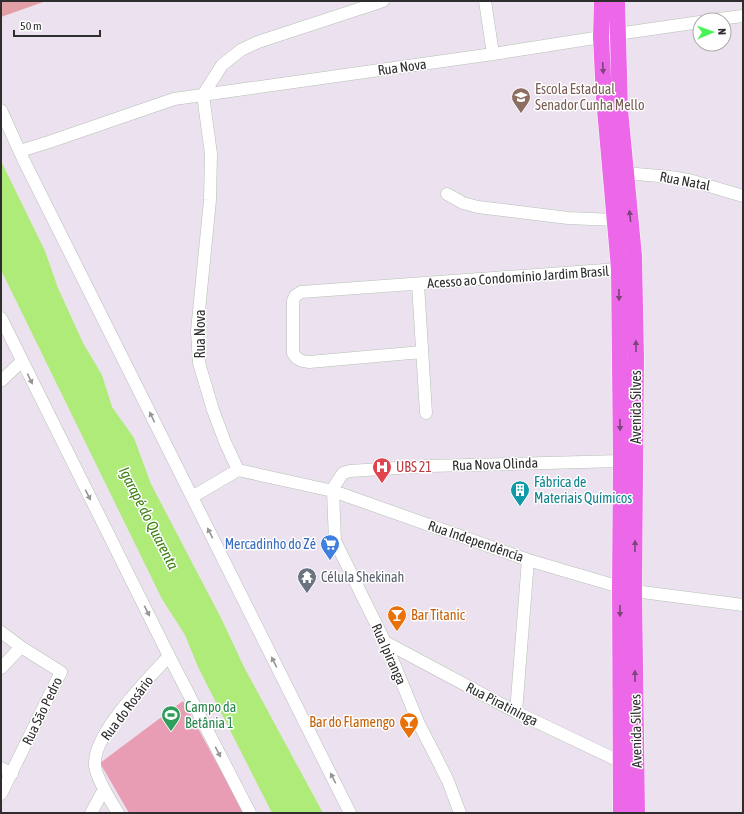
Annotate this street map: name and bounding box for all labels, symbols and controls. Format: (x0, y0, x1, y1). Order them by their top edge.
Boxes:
scale bar (14, 12, 100, 38)
north arrow (692, 12, 732, 52)
text: 50 m (20, 19, 42, 33)
text: N (716, 28, 728, 35)
street label: Rua Nova (377, 56, 427, 78)
one-way arrow (599, 62, 606, 74)
place label: Escola Estadual Senador Cunha Mello (535, 81, 644, 113)
school or university icon: Escola Estadual Senador Cunha Mello (510, 86, 532, 114)
street label: Rua Natal (658, 168, 712, 194)
one-way arrow (626, 210, 633, 222)
street label: Acesso ao Condomínio Jardim Brasil (426, 263, 610, 291)
one-way arrow (616, 289, 622, 302)
street label: Rua Nova (192, 309, 208, 359)
one-way arrow (633, 339, 639, 352)
street label: Avenida Silves (628, 370, 644, 444)
one-way arrow (27, 373, 33, 384)
one-way arrow (149, 411, 155, 422)
one-way arrow (617, 419, 623, 432)
street label: Rua Nova Olinda (452, 455, 538, 473)
hospital icon: UBS 21 (371, 456, 393, 484)
place label: UBS 21 (396, 459, 432, 475)
water label: Igarapé do Quarenta (116, 464, 182, 572)
place label: Fábrica de Materiais Químicos (534, 474, 632, 506)
building icon: Fábrica de Materiais Químicos (509, 479, 531, 507)
one-way arrow (85, 489, 92, 501)
street label: Rua Independência (426, 517, 526, 565)
one-way arrow (207, 527, 213, 539)
supermarket icon: Mercadinho do Zé (319, 533, 341, 561)
place label: Mercadinho do Zé (225, 536, 316, 552)
one-way arrow (632, 539, 638, 552)
temple icon: Célula Shekinah (296, 566, 318, 594)
place label: Célula Shekinah (321, 569, 404, 585)
bar icon: Bar Titanic (386, 604, 408, 632)
one-way arrow (143, 605, 150, 617)
one-way arrow (617, 605, 623, 618)
place label: Bar Titanic (411, 607, 466, 623)
street label: Rua Ipiranga (368, 621, 410, 687)
one-way arrow (271, 656, 278, 668)
one-way arrow (632, 669, 638, 682)
street label: Rua do Rosário (98, 673, 156, 743)
street label: Rua São Pedro (19, 674, 65, 748)
street label: Rua Piratininga (463, 679, 541, 729)
street label: Avenida Silves (627, 694, 645, 768)
place label: Campo da Betânia 1 (185, 699, 236, 731)
sports icon: Campo da Betânia 1 (160, 704, 182, 732)
bar icon: Bar do Flamengo (398, 711, 420, 739)
place label: Bar do Flamengo (309, 714, 395, 730)
one-way arrow (215, 746, 221, 758)
one-way arrow (329, 772, 336, 784)

